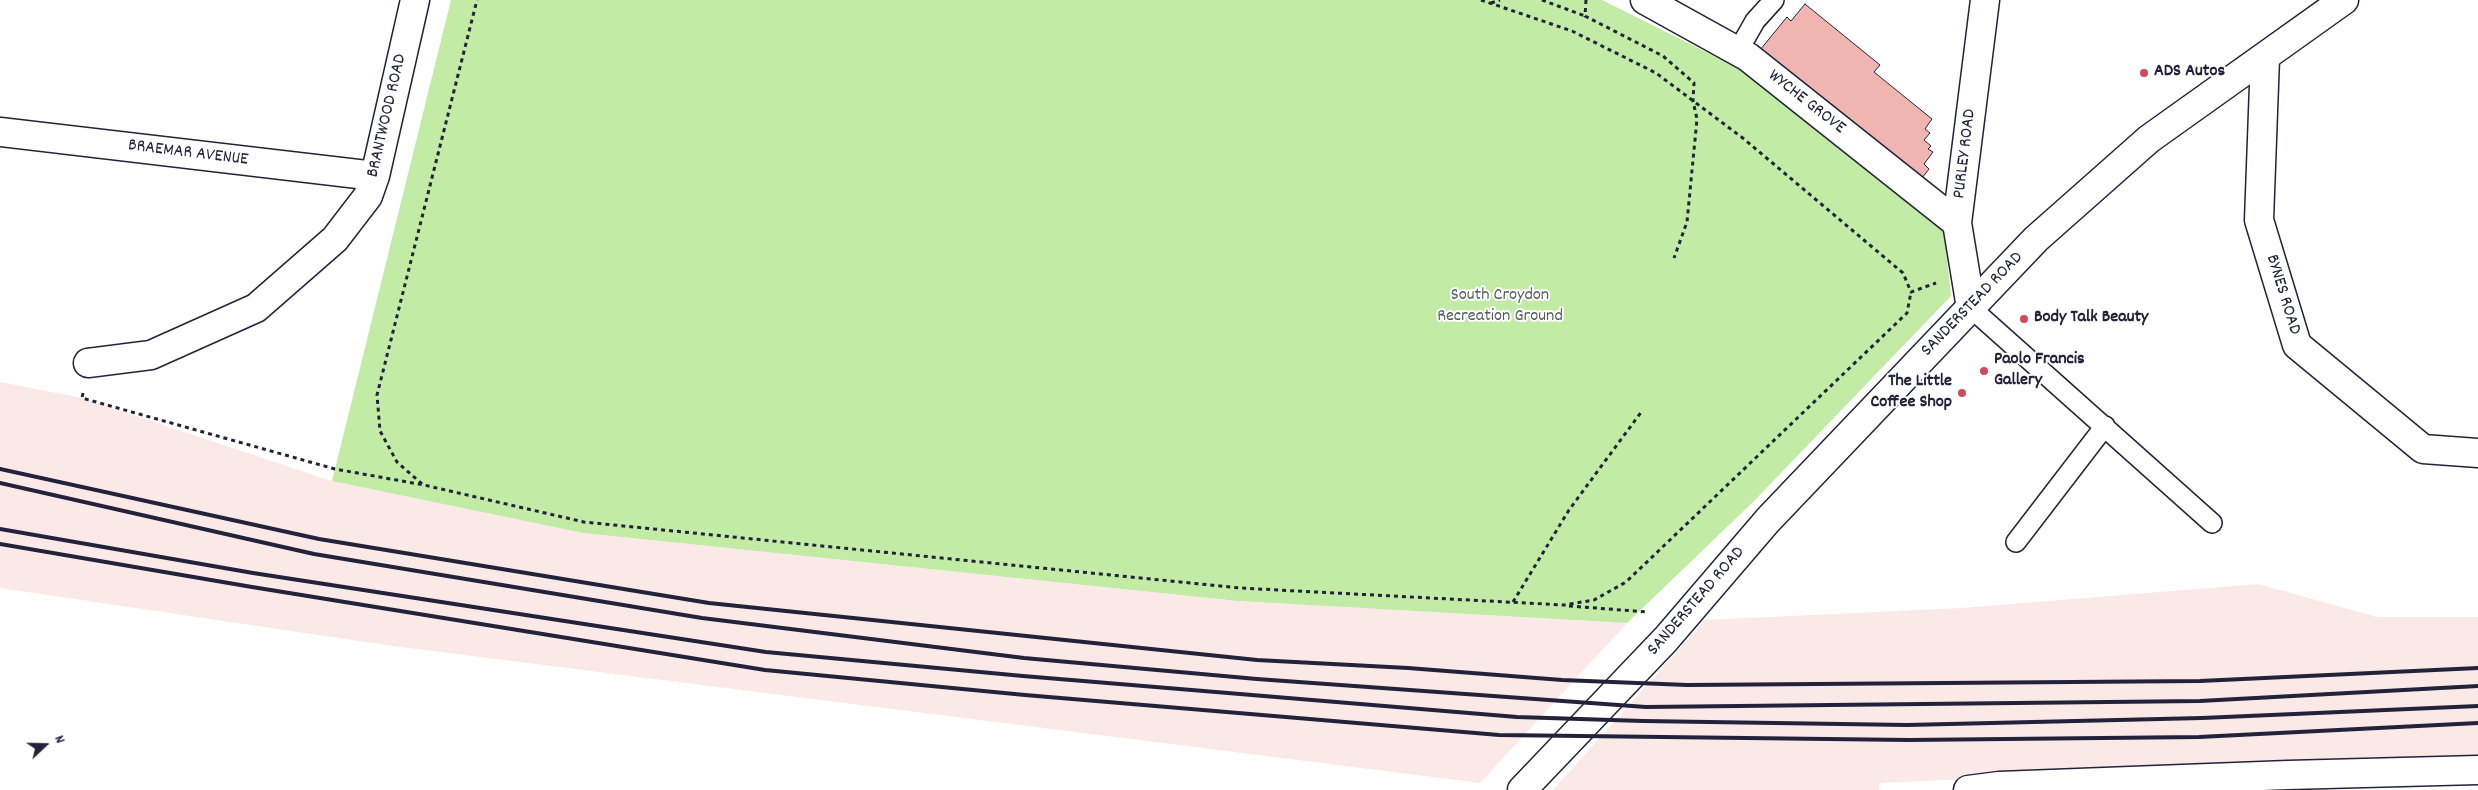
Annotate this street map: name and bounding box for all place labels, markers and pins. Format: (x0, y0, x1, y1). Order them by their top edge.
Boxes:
place label: ADS Autos (2154, 62, 2225, 84)
marker: ADS Autos (2138, 67, 2150, 79)
place label: Body Talk Beauty (2034, 308, 2148, 330)
marker: Body Talk Beauty (2018, 313, 2030, 325)
place label: Paolo Francis Gallery (1994, 350, 2085, 392)
marker: Paolo Francis Gallery (1978, 365, 1990, 377)
place label: The Little Coffee Shop (1870, 372, 1952, 414)
marker: The Little Coffee Shop (1956, 387, 1968, 399)

